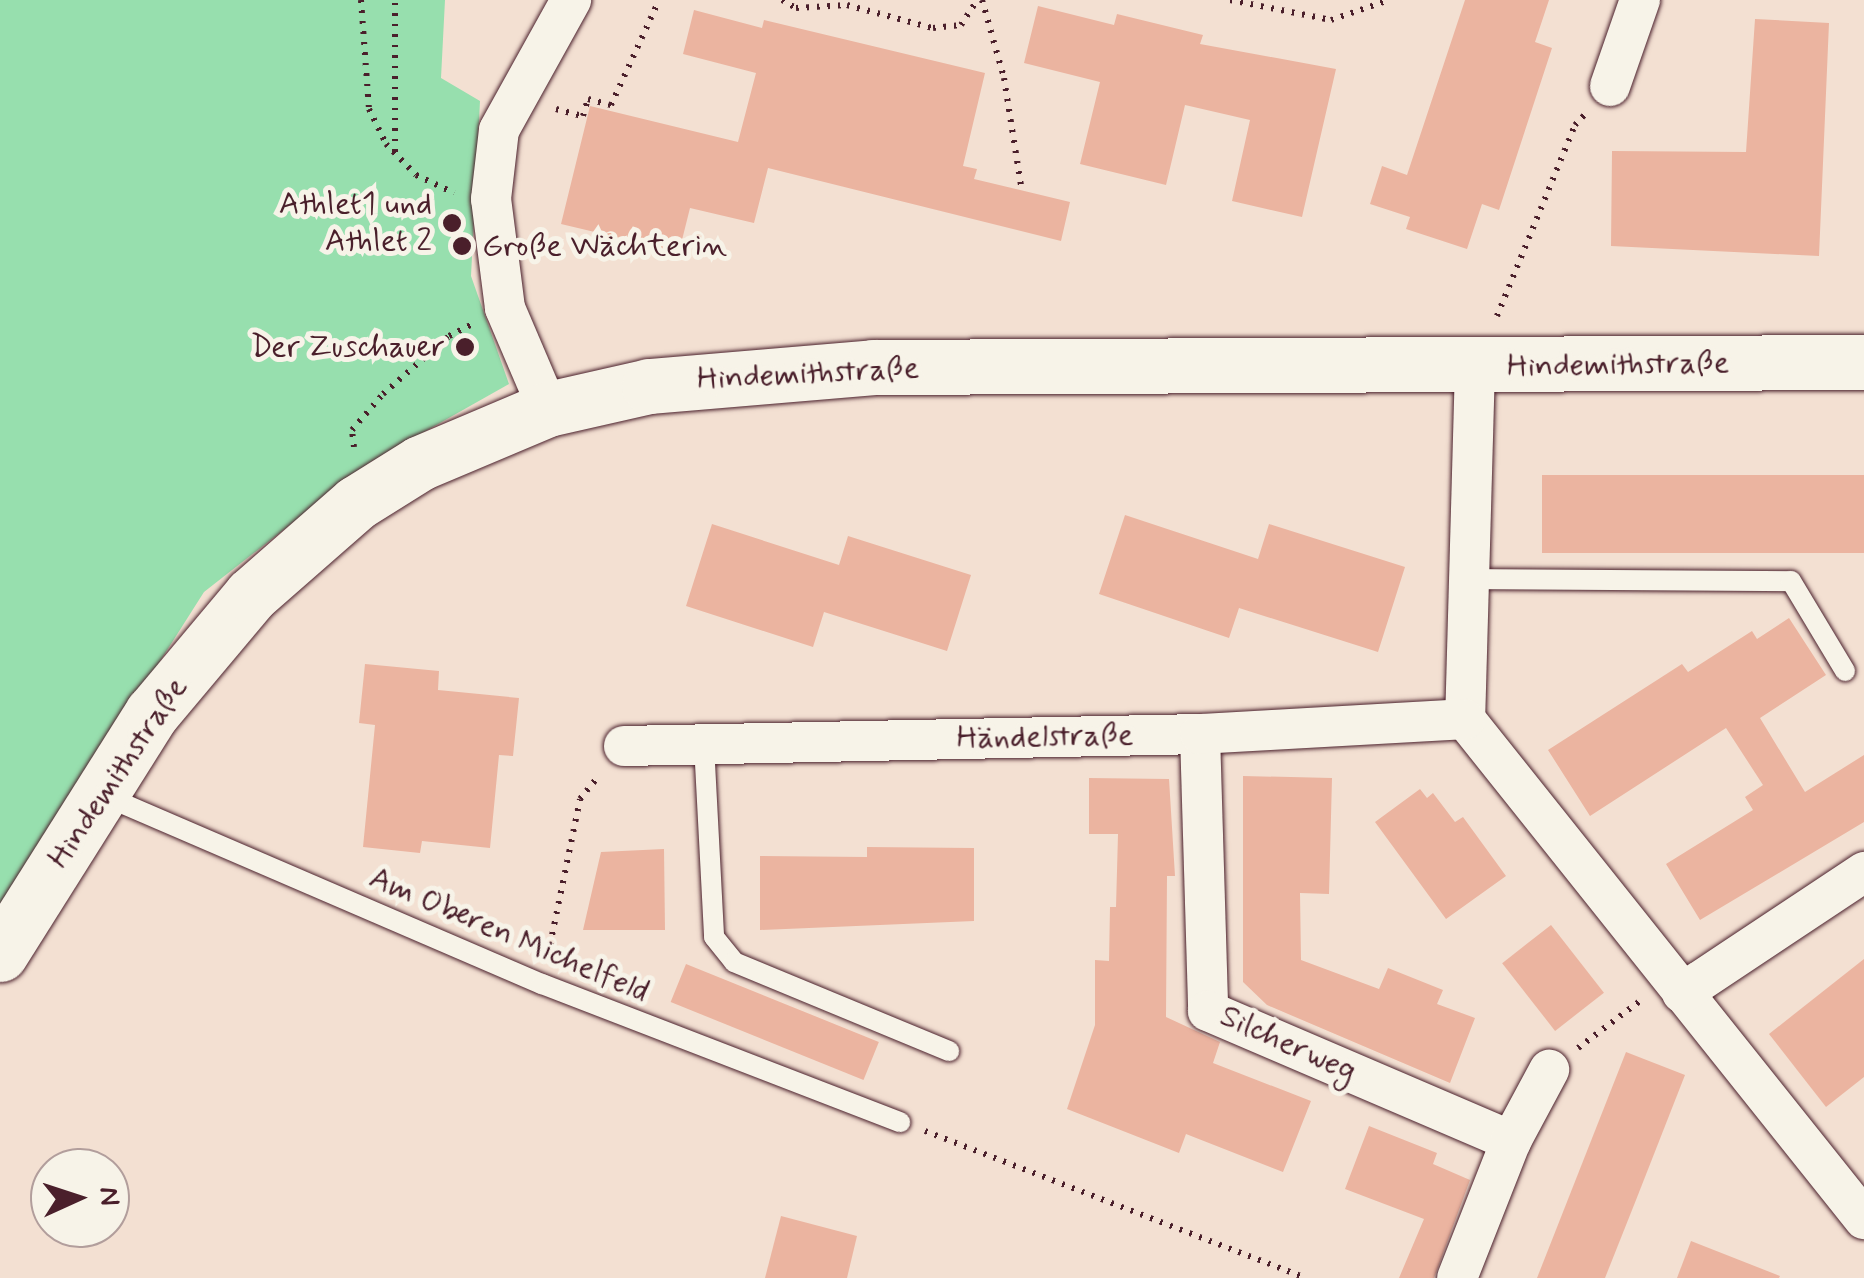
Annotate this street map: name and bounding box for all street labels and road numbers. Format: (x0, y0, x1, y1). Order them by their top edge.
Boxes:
street label: Hindemithstraße (1506, 344, 1730, 386)
street label: Hindemithstraße (696, 349, 920, 399)
street label: Hindemithstraße (40, 670, 196, 876)
street label: Händelstraße (956, 716, 1134, 758)
street label: Am Oberen Michelfeld (362, 858, 656, 1012)
street label: Silcherweg (1214, 997, 1362, 1091)

